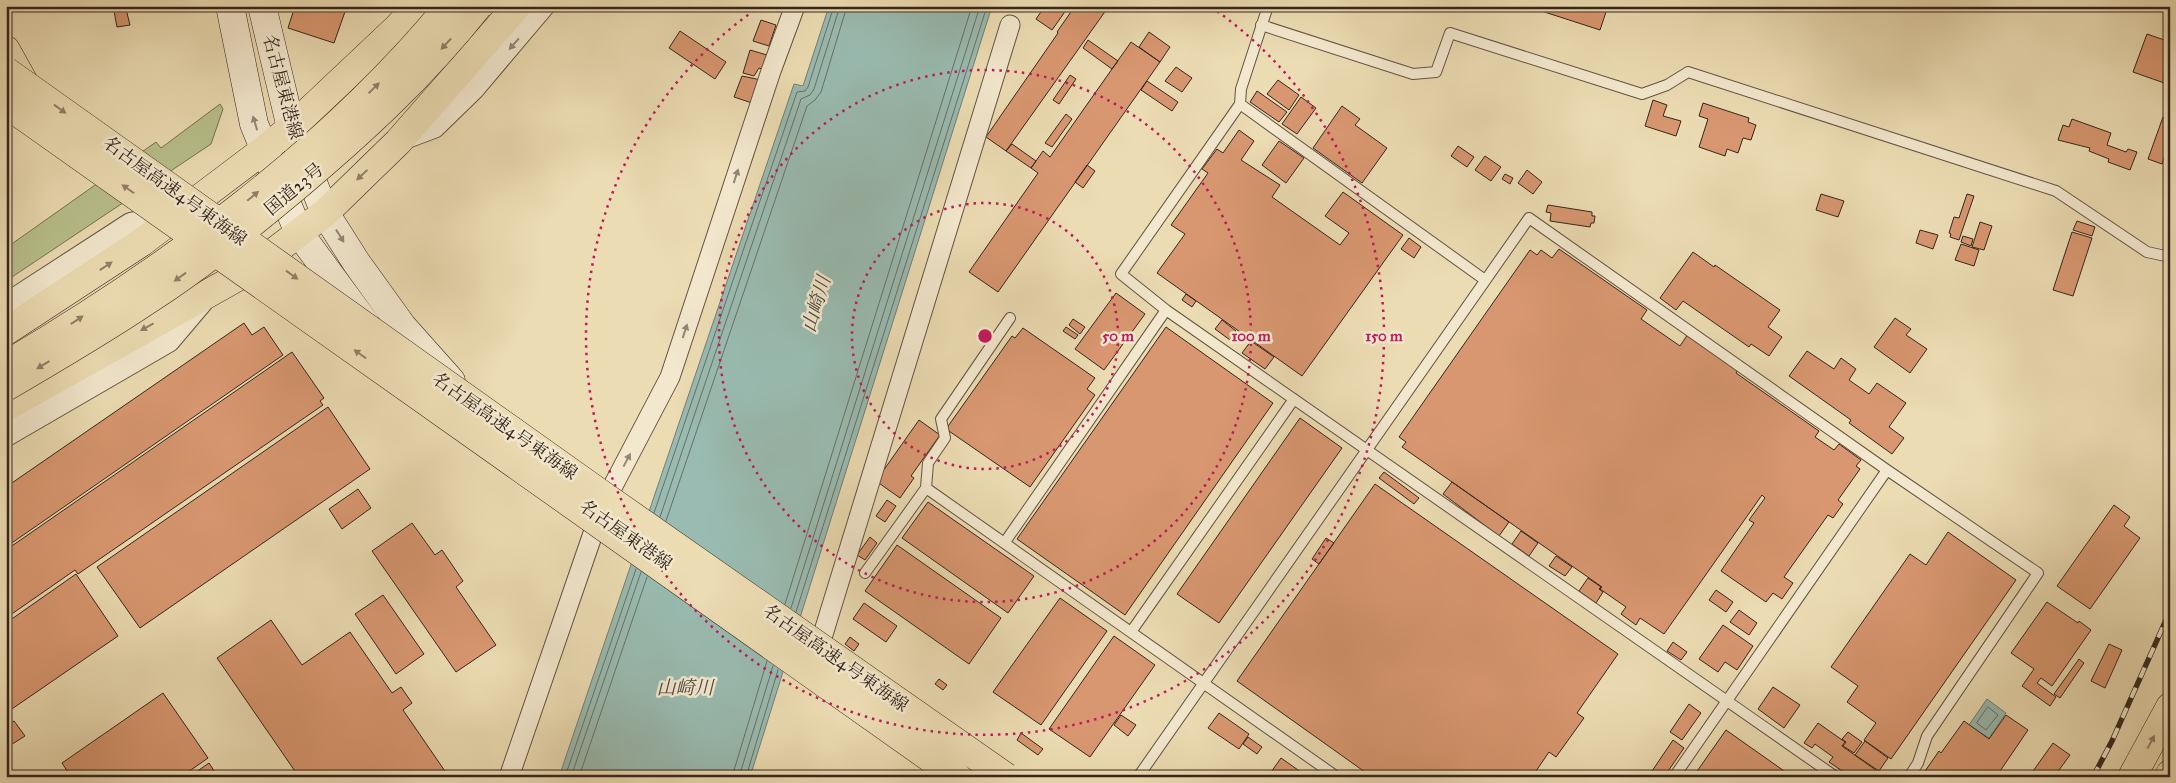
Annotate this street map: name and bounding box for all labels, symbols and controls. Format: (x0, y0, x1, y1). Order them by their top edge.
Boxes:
street label: 名古屋東港線 (258, 32, 308, 142)
one-way arrow (440, 37, 452, 49)
one-way arrow (509, 37, 520, 50)
one-way arrow (368, 82, 380, 94)
one-way arrow (53, 104, 67, 114)
one-way arrow (251, 115, 259, 130)
street label: 名古屋高速4号東海線 (99, 132, 251, 250)
street label: 国道23号 (260, 158, 328, 220)
one-way arrow (357, 169, 369, 181)
one-way arrow (733, 169, 740, 184)
one-way arrow (121, 184, 135, 194)
one-way arrow (246, 191, 259, 202)
one-way arrow (335, 230, 345, 243)
one-way arrow (99, 261, 112, 271)
one-way arrow (285, 270, 299, 280)
water label: 山崎川 (797, 271, 836, 335)
one-way arrow (173, 272, 187, 282)
one-way arrow (70, 315, 84, 325)
one-way arrow (139, 323, 154, 331)
one-way arrow (682, 323, 689, 338)
centre of rings (976, 327, 994, 345)
text: 50 m (1102, 327, 1134, 345)
text: 100 m (1231, 327, 1271, 345)
text: 150 m (1365, 327, 1403, 345)
one-way arrow (354, 349, 367, 360)
one-way arrow (37, 361, 50, 370)
street label: 名古屋高速4号東海線 (428, 368, 582, 484)
one-way arrow (623, 453, 631, 467)
street label: 名古屋東港線 (575, 495, 677, 575)
street label: 名古屋高速4号東海線 (759, 600, 913, 716)
water label: 山崎川 (656, 676, 715, 699)
one-way arrow (2147, 735, 2155, 749)

